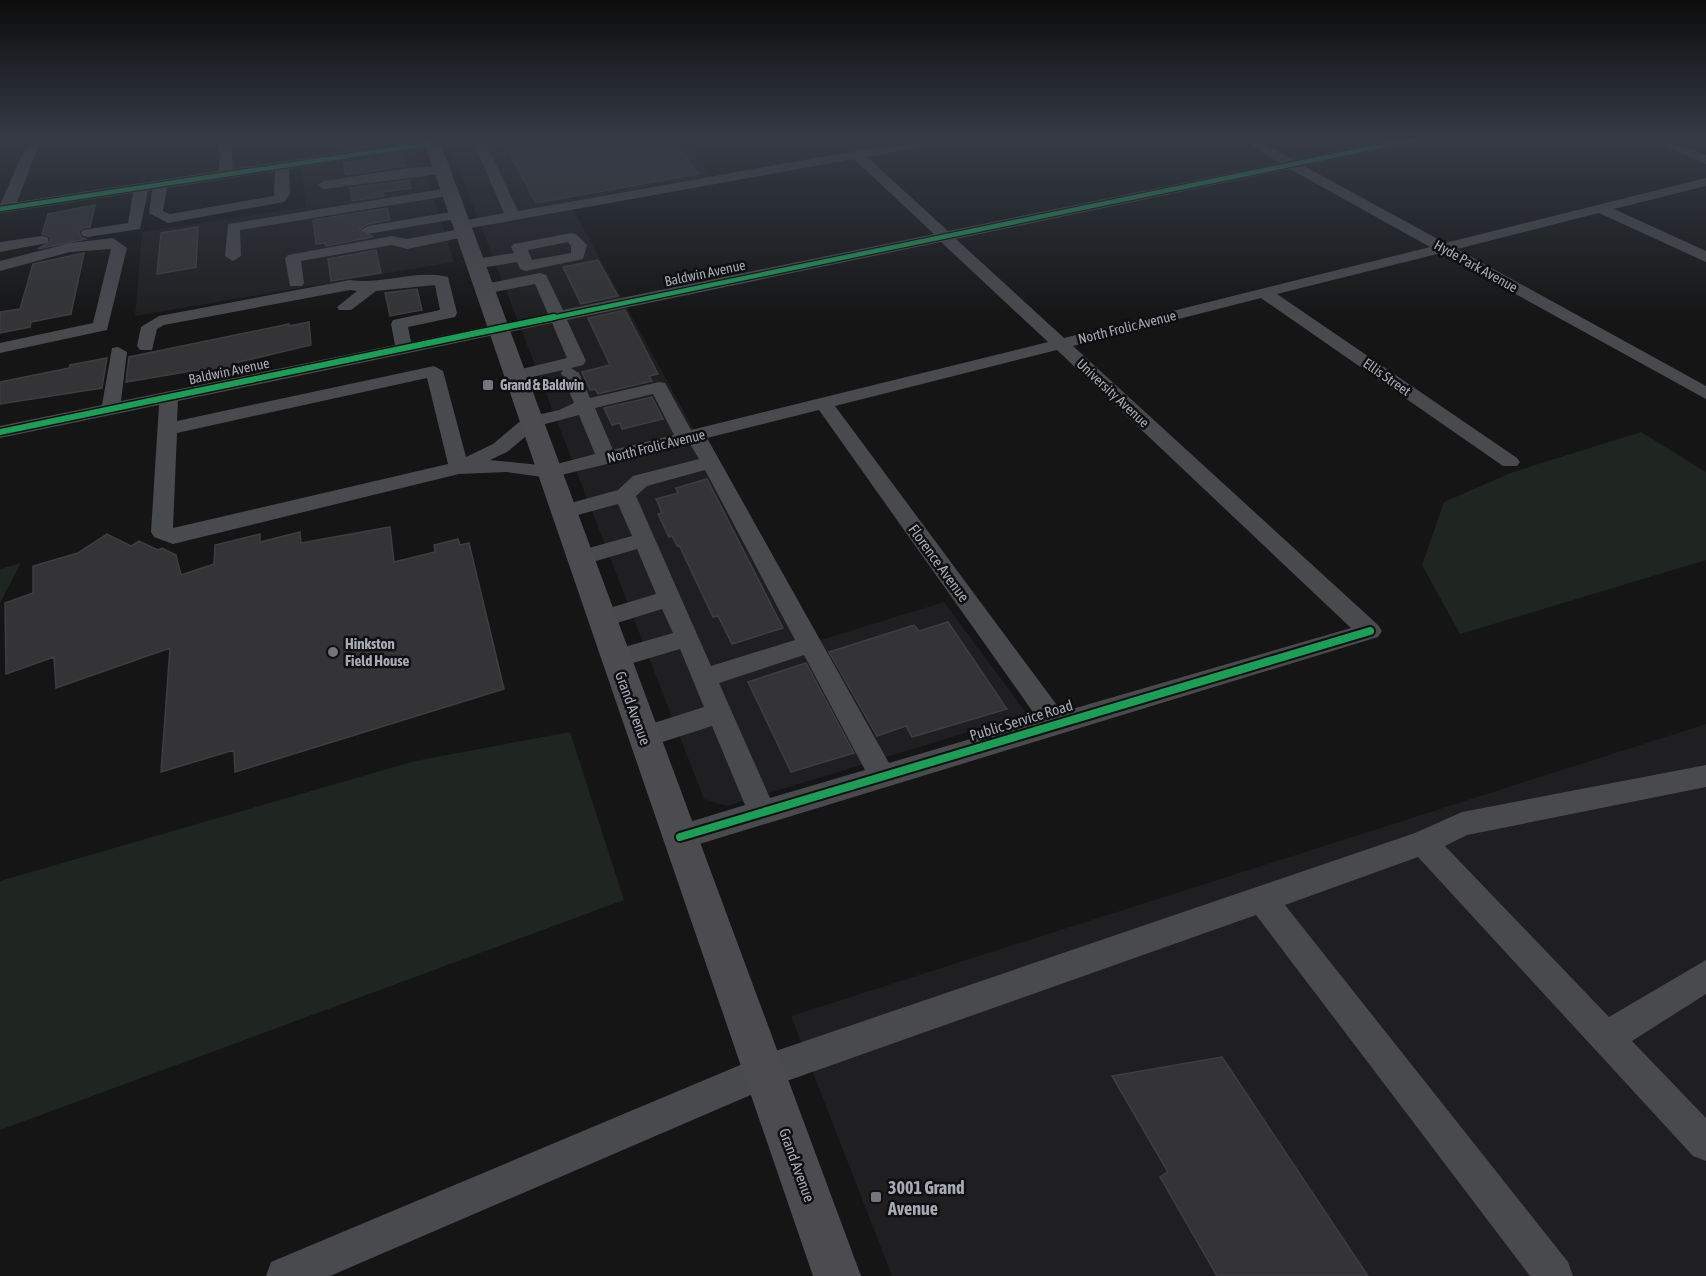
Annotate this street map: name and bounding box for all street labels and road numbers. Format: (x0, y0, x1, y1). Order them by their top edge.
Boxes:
street label: Hyde Park Avenue (1432, 237, 1520, 295)
street label: Baldwin Avenue (663, 257, 747, 289)
street label: North Frolic Avenue (1076, 307, 1178, 347)
street label: Baldwin Avenue (187, 355, 271, 387)
street label: University Avenue (1074, 355, 1152, 431)
street label: Ellis Street (1360, 355, 1414, 399)
street label: North Frolic Avenue (605, 426, 707, 466)
street label: Florence Avenue (905, 521, 973, 605)
street label: Grand Avenue (612, 669, 654, 747)
street label: Public Service Road (967, 696, 1075, 744)
street label: Grand Avenue (776, 1126, 818, 1204)

